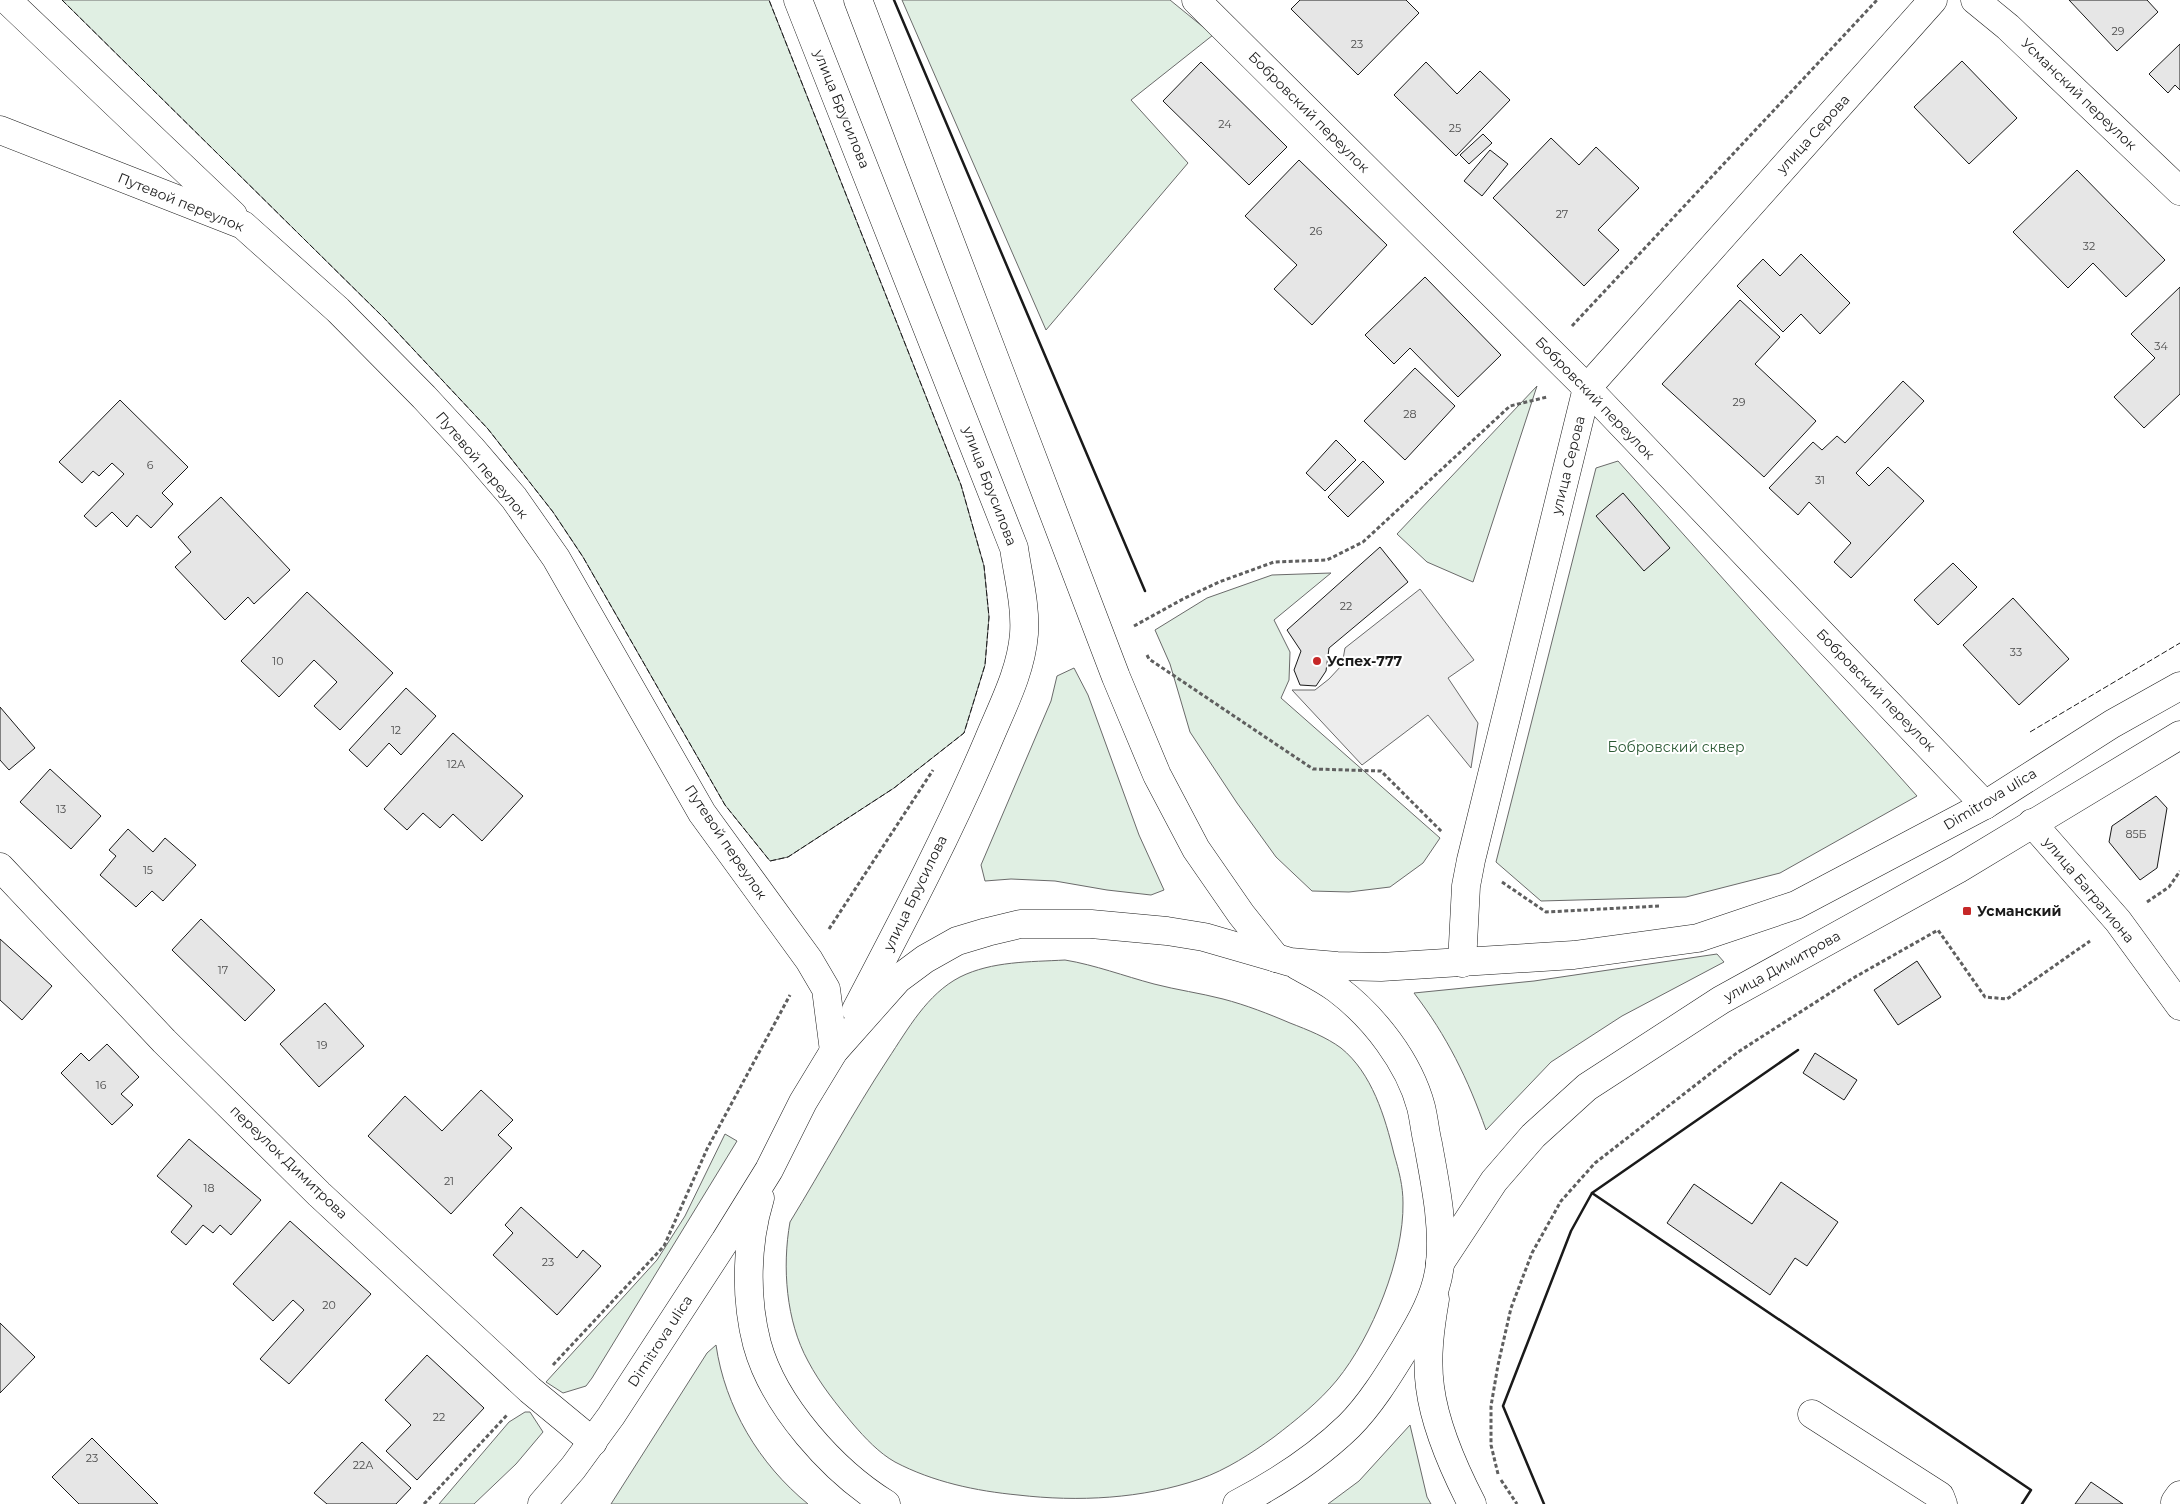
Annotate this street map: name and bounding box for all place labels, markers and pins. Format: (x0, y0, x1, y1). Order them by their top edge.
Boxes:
place label: Успех-777 (1327, 652, 1403, 670)
marker: Успех-777 (1311, 655, 1323, 667)
place label: Усманский (1977, 902, 2061, 920)
marker: Усманский (1961, 905, 1973, 917)

